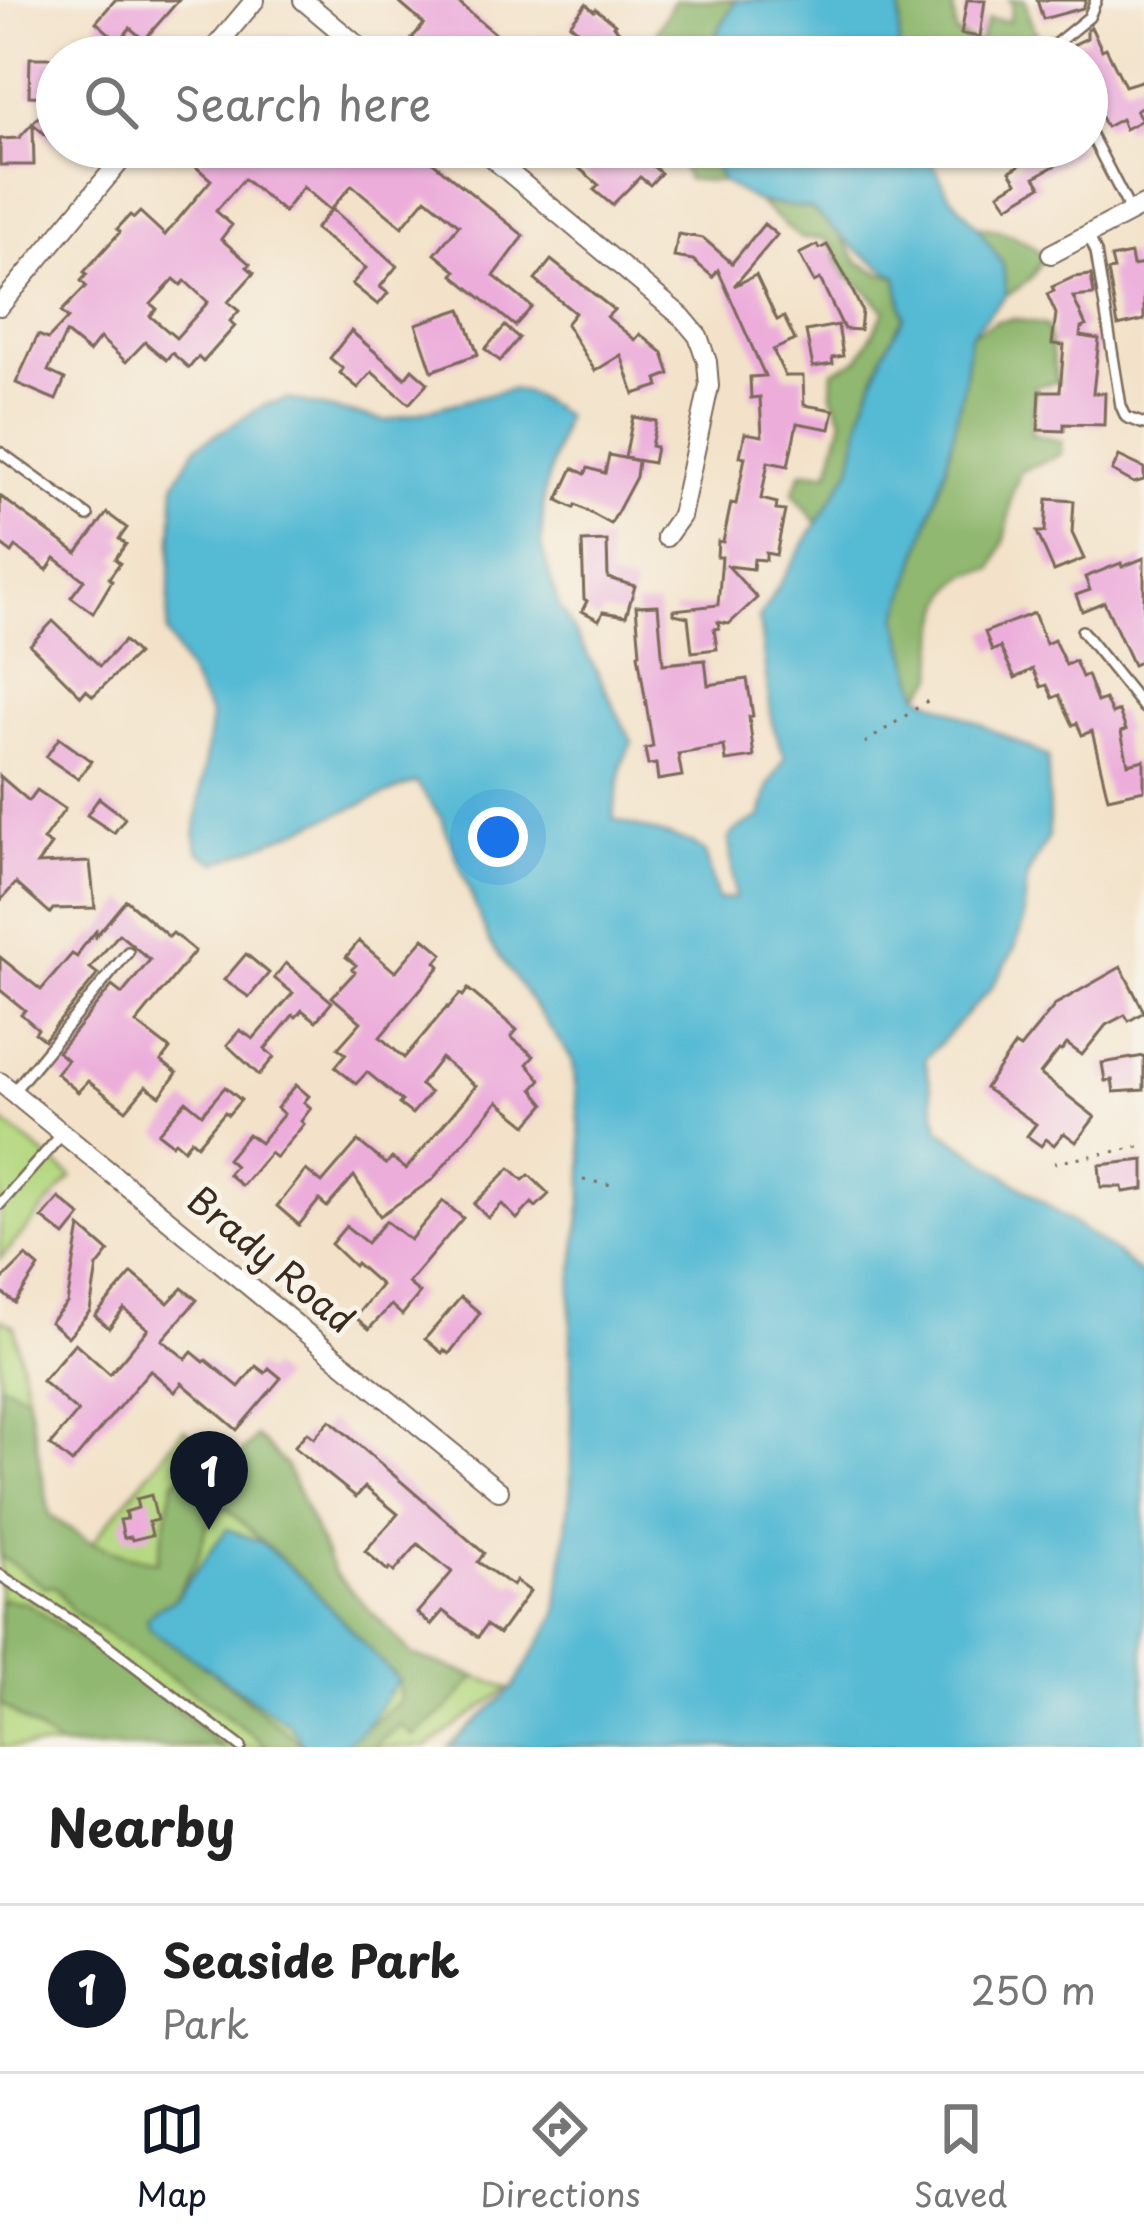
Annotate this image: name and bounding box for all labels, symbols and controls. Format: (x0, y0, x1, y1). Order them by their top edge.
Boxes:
search box (36, 36, 1108, 168)
text: Search here (174, 68, 431, 136)
icon: search (78, 69, 144, 135)
your location (468, 807, 528, 867)
street label: Brady Road (177, 1172, 368, 1345)
pin: 1 (170, 1431, 248, 1530)
text: Nearby (48, 1787, 235, 1864)
text: Seaside Park (162, 1925, 460, 1993)
text: 1 (78, 1959, 96, 2018)
text: 250 m (971, 1959, 1096, 2018)
text: Park (162, 1993, 249, 2052)
tab: Map (137, 2096, 207, 2218)
tab: Directions (480, 2096, 641, 2218)
tab: Saved (914, 2096, 1007, 2218)

